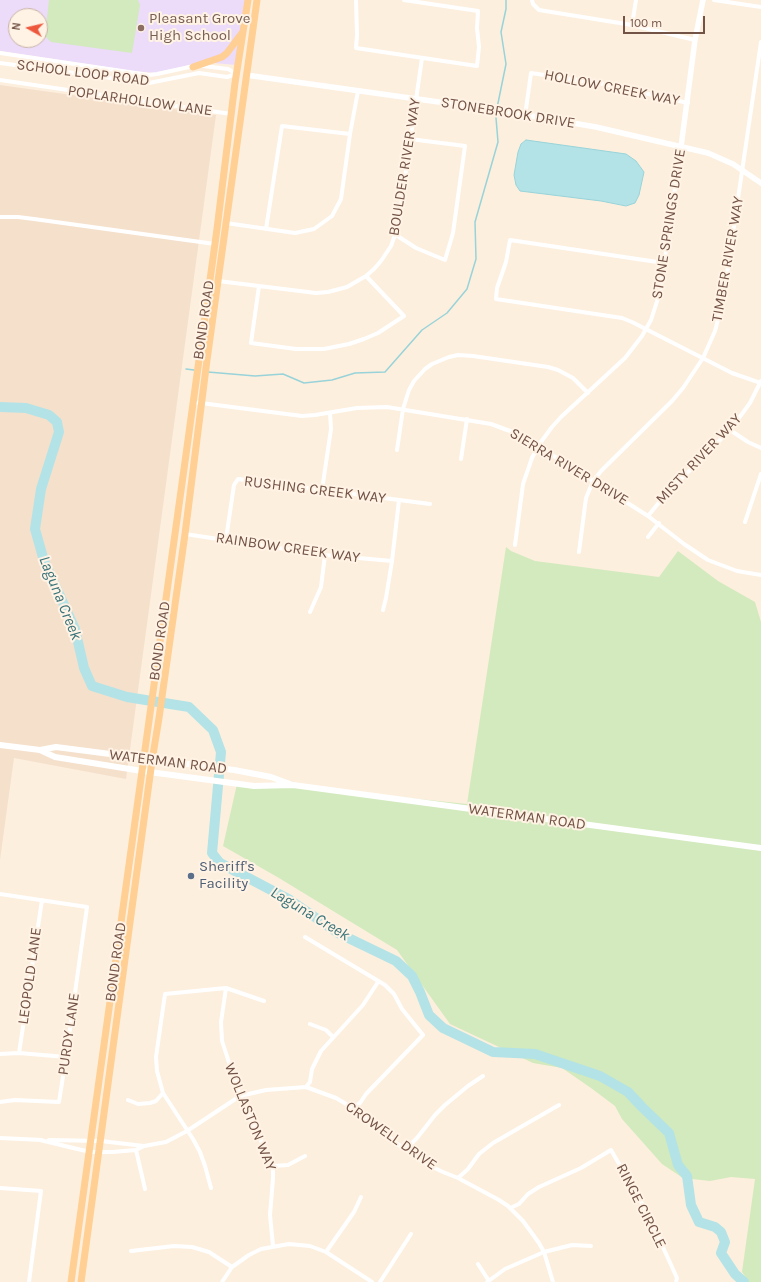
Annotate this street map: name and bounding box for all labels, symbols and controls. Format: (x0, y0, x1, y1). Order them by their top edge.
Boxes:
north arrow (8, 8, 48, 48)
scale bar (625, 8, 707, 34)
place label: Pleasant Grove High School (149, 10, 250, 45)
text: 100 m (630, 16, 662, 30)
text: N (10, 22, 24, 31)
marker: Pleasant Grove High School (136, 23, 146, 33)
street label: SCHOOL LOOP ROAD (15, 56, 151, 90)
street label: HOLLOW CREEK WAY (543, 66, 681, 110)
street label: POPLARHOLLOW LANE (67, 82, 213, 120)
street label: STONEBROOK DRIVE (440, 94, 576, 132)
street label: BOULDER RIVER WAY (385, 97, 425, 237)
street label: STONE SPRINGS DRIVE (648, 148, 690, 300)
street label: TIMBER RIVER WAY (708, 195, 748, 323)
street label: BOND ROAD (190, 279, 218, 361)
street label: MISTY RIVER WAY (652, 410, 746, 508)
street label: SIERRA RIVER DRIVE (506, 424, 632, 510)
street label: RUSHING CREEK WAY (243, 472, 387, 508)
street label: RAINBOW CREEK WAY (215, 529, 361, 567)
water label: Laguna Creek (34, 553, 86, 643)
street label: BOND ROAD (146, 600, 174, 682)
street label: WATERMAN ROAD (108, 746, 228, 778)
street label: WATERMAN ROAD (467, 800, 587, 834)
place label: Sheriff's Facility (199, 858, 255, 893)
marker: Sheriff's Facility (186, 871, 196, 881)
water label: Laguna Creek (267, 883, 353, 945)
street label: BOND ROAD (102, 921, 130, 1003)
street label: LEOPOLD LANE (14, 926, 46, 1026)
street label: PURDY LANE (54, 992, 84, 1076)
street label: WOLLASTON WAY (220, 1060, 280, 1174)
street label: CROWELL DRIVE (342, 1098, 440, 1174)
street label: RINGE CIRCLE (612, 1161, 670, 1251)

